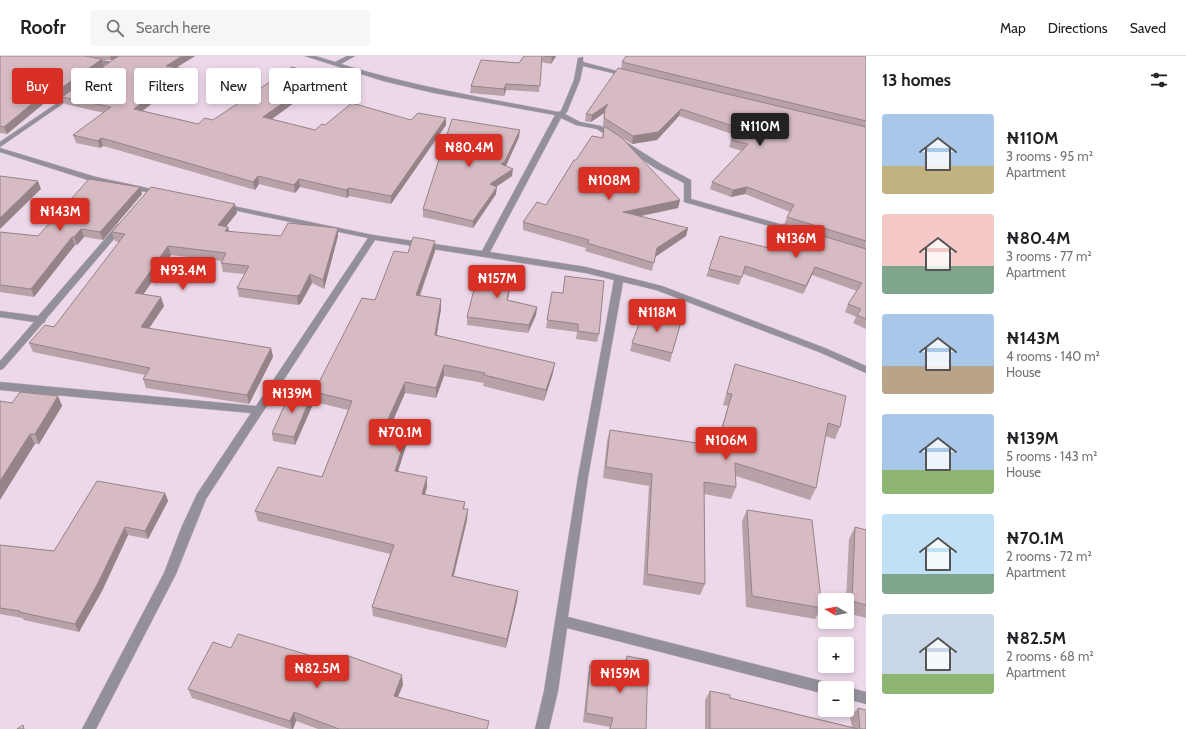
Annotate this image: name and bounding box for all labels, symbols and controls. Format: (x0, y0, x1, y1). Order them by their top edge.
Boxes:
search box (90, 10, 370, 46)
text: Roofr (20, 16, 66, 39)
icon: search (104, 17, 126, 39)
text: Search here (136, 19, 210, 37)
text: Map (1000, 19, 1026, 37)
text: Directions (1048, 19, 1108, 37)
text: Saved (1130, 19, 1166, 37)
chip: Buy (12, 68, 63, 104)
chip: Rent (71, 68, 126, 104)
chip: Filters (134, 68, 198, 104)
chip: New (206, 68, 261, 104)
chip: Apartment (269, 68, 361, 104)
icon: filters (1148, 69, 1170, 91)
text: 13 homes (882, 70, 951, 90)
pin: ₦110M (732, 113, 788, 147)
text: ₦110M (740, 118, 780, 134)
text: ₦110M (1006, 128, 1058, 148)
icon: home (914, 130, 962, 178)
pin: ₦80.4M (436, 134, 502, 168)
text: ₦80.4M (444, 139, 494, 155)
text: 3 rooms · 95 m² (1006, 148, 1093, 164)
text: Apartment (1006, 164, 1066, 180)
pin: ₦108M (581, 167, 637, 201)
text: ₦108M (587, 172, 631, 188)
pin: ₦143M (32, 198, 88, 232)
text: ₦143M (39, 203, 81, 219)
pin: ₦136M (768, 225, 824, 259)
text: ₦80.4M (1006, 228, 1070, 248)
text: ₦136M (776, 230, 816, 246)
icon: home (914, 230, 962, 278)
text: 3 rooms · 77 m² (1006, 248, 1092, 264)
pin: ₦93.4M (150, 257, 216, 291)
text: ₦93.4M (160, 262, 206, 278)
text: Apartment (1006, 264, 1066, 280)
pin: ₦157M (469, 265, 525, 299)
text: ₦157M (477, 270, 517, 286)
pin: ₦118M (629, 299, 685, 333)
text: ₦118M (638, 304, 676, 320)
text: ₦143M (1006, 328, 1060, 348)
icon: home (914, 330, 962, 378)
text: 4 rooms · 140 m² (1006, 348, 1100, 364)
text: House (1006, 364, 1041, 380)
pin: ₦139M (264, 380, 320, 414)
text: ₦139M (272, 385, 312, 401)
pin: ₦70.1M (367, 419, 433, 453)
text: ₦70.1M (378, 424, 422, 440)
pin: ₦106M (698, 427, 754, 461)
text: ₦139M (1006, 428, 1059, 448)
icon: home (914, 430, 962, 478)
text: ₦106M (705, 432, 747, 448)
text: 5 rooms · 143 m² (1006, 448, 1097, 464)
text: House (1006, 464, 1041, 480)
text: ₦70.1M (1006, 528, 1064, 548)
icon: home (914, 530, 962, 578)
text: 2 rooms · 72 m² (1006, 548, 1092, 564)
text: Apartment (1006, 564, 1066, 580)
north arrow (818, 593, 854, 629)
map controls (818, 593, 854, 717)
text: ₦82.5M (1006, 628, 1066, 648)
icon: home (914, 630, 962, 678)
button: + (818, 637, 854, 673)
text: 2 rooms · 68 m² (1006, 648, 1094, 664)
pin: ₦82.5M (284, 655, 350, 689)
text: ₦82.5M (294, 660, 340, 676)
pin: ₦159M (592, 660, 648, 694)
text: Apartment (1006, 664, 1066, 680)
text: ₦159M (600, 665, 640, 681)
button: − (818, 681, 854, 717)

